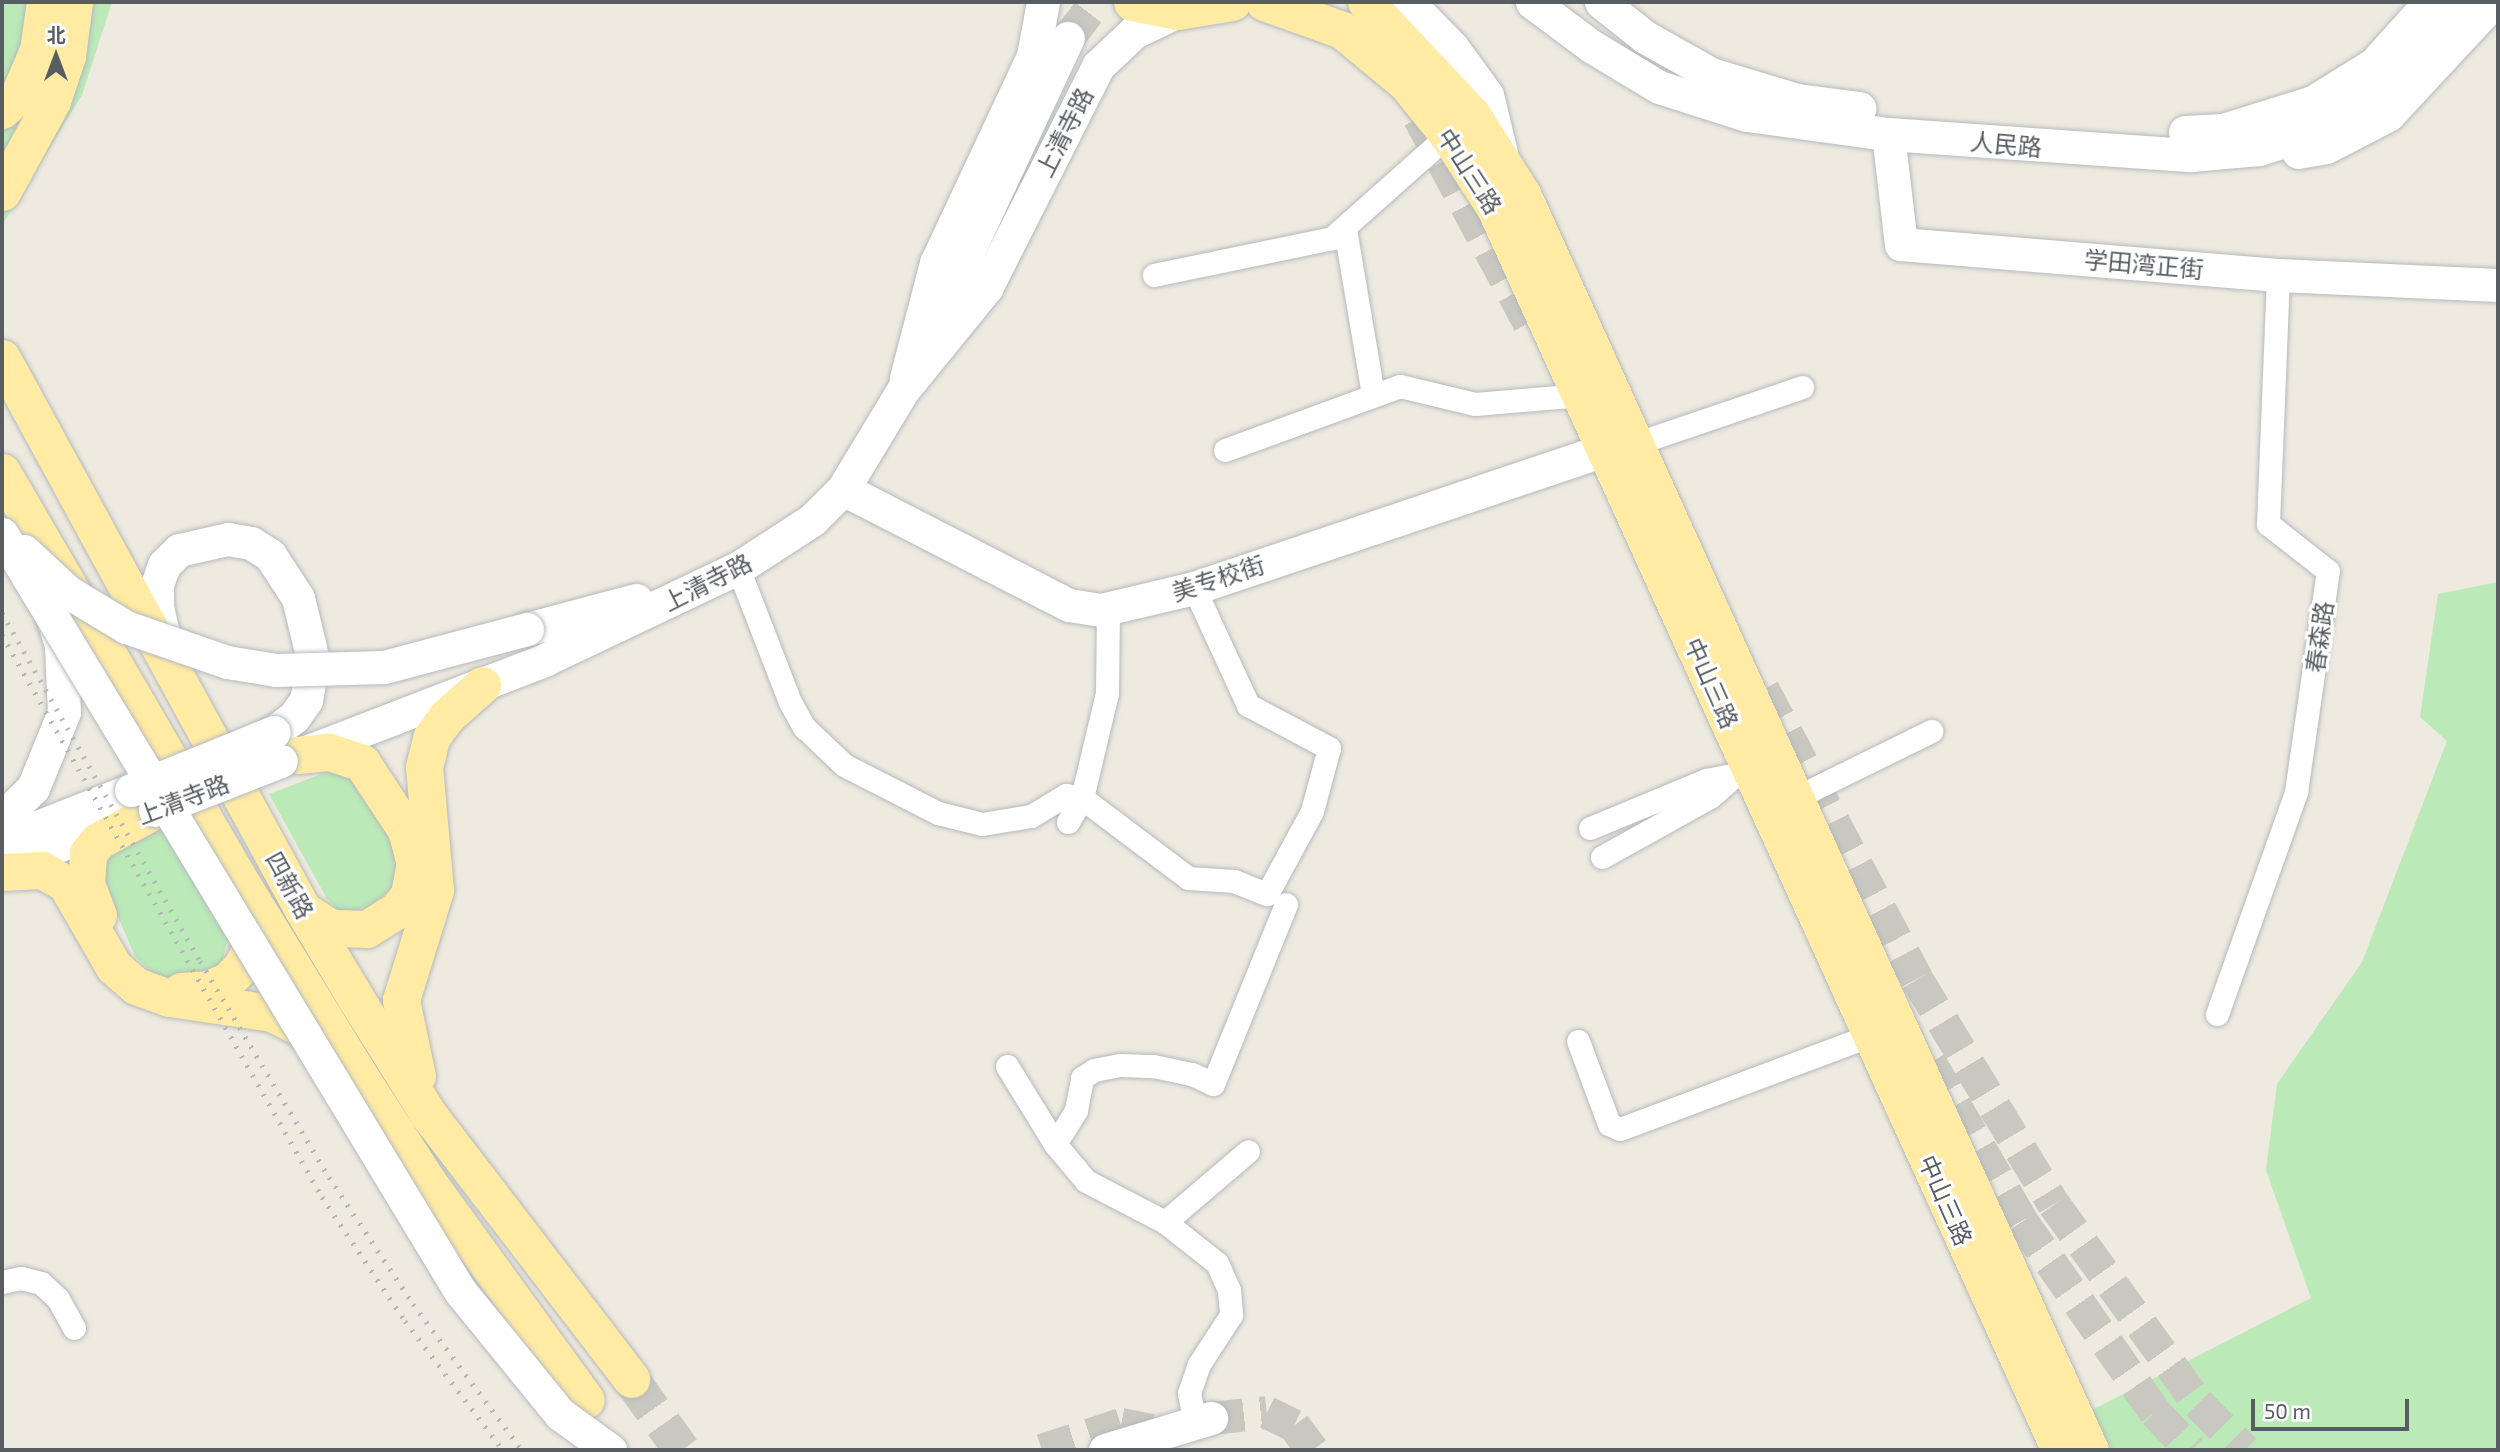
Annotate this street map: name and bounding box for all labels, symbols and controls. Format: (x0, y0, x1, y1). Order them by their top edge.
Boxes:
north arrow (21, 21, 91, 91)
text: 北 (46, 23, 66, 46)
street label: 上清寺路 (1029, 83, 1099, 181)
street label: 中山三路 (1432, 123, 1508, 219)
street label: 人民路 (1969, 127, 2043, 161)
street label: 学田湾正街 (2083, 244, 2205, 284)
street label: 上清寺路 (658, 547, 756, 617)
street label: 美专校街 (1168, 549, 1268, 607)
street label: 春森路 (2300, 599, 2338, 675)
street label: 中山三路 (1679, 633, 1745, 733)
street label: 上清寺路 (133, 768, 233, 830)
street label: 四新路 (260, 847, 320, 923)
street label: 中山三路 (1913, 1150, 1979, 1250)
scale bar (2255, 1386, 2412, 1430)
text: 50 m (2264, 1398, 2311, 1423)

